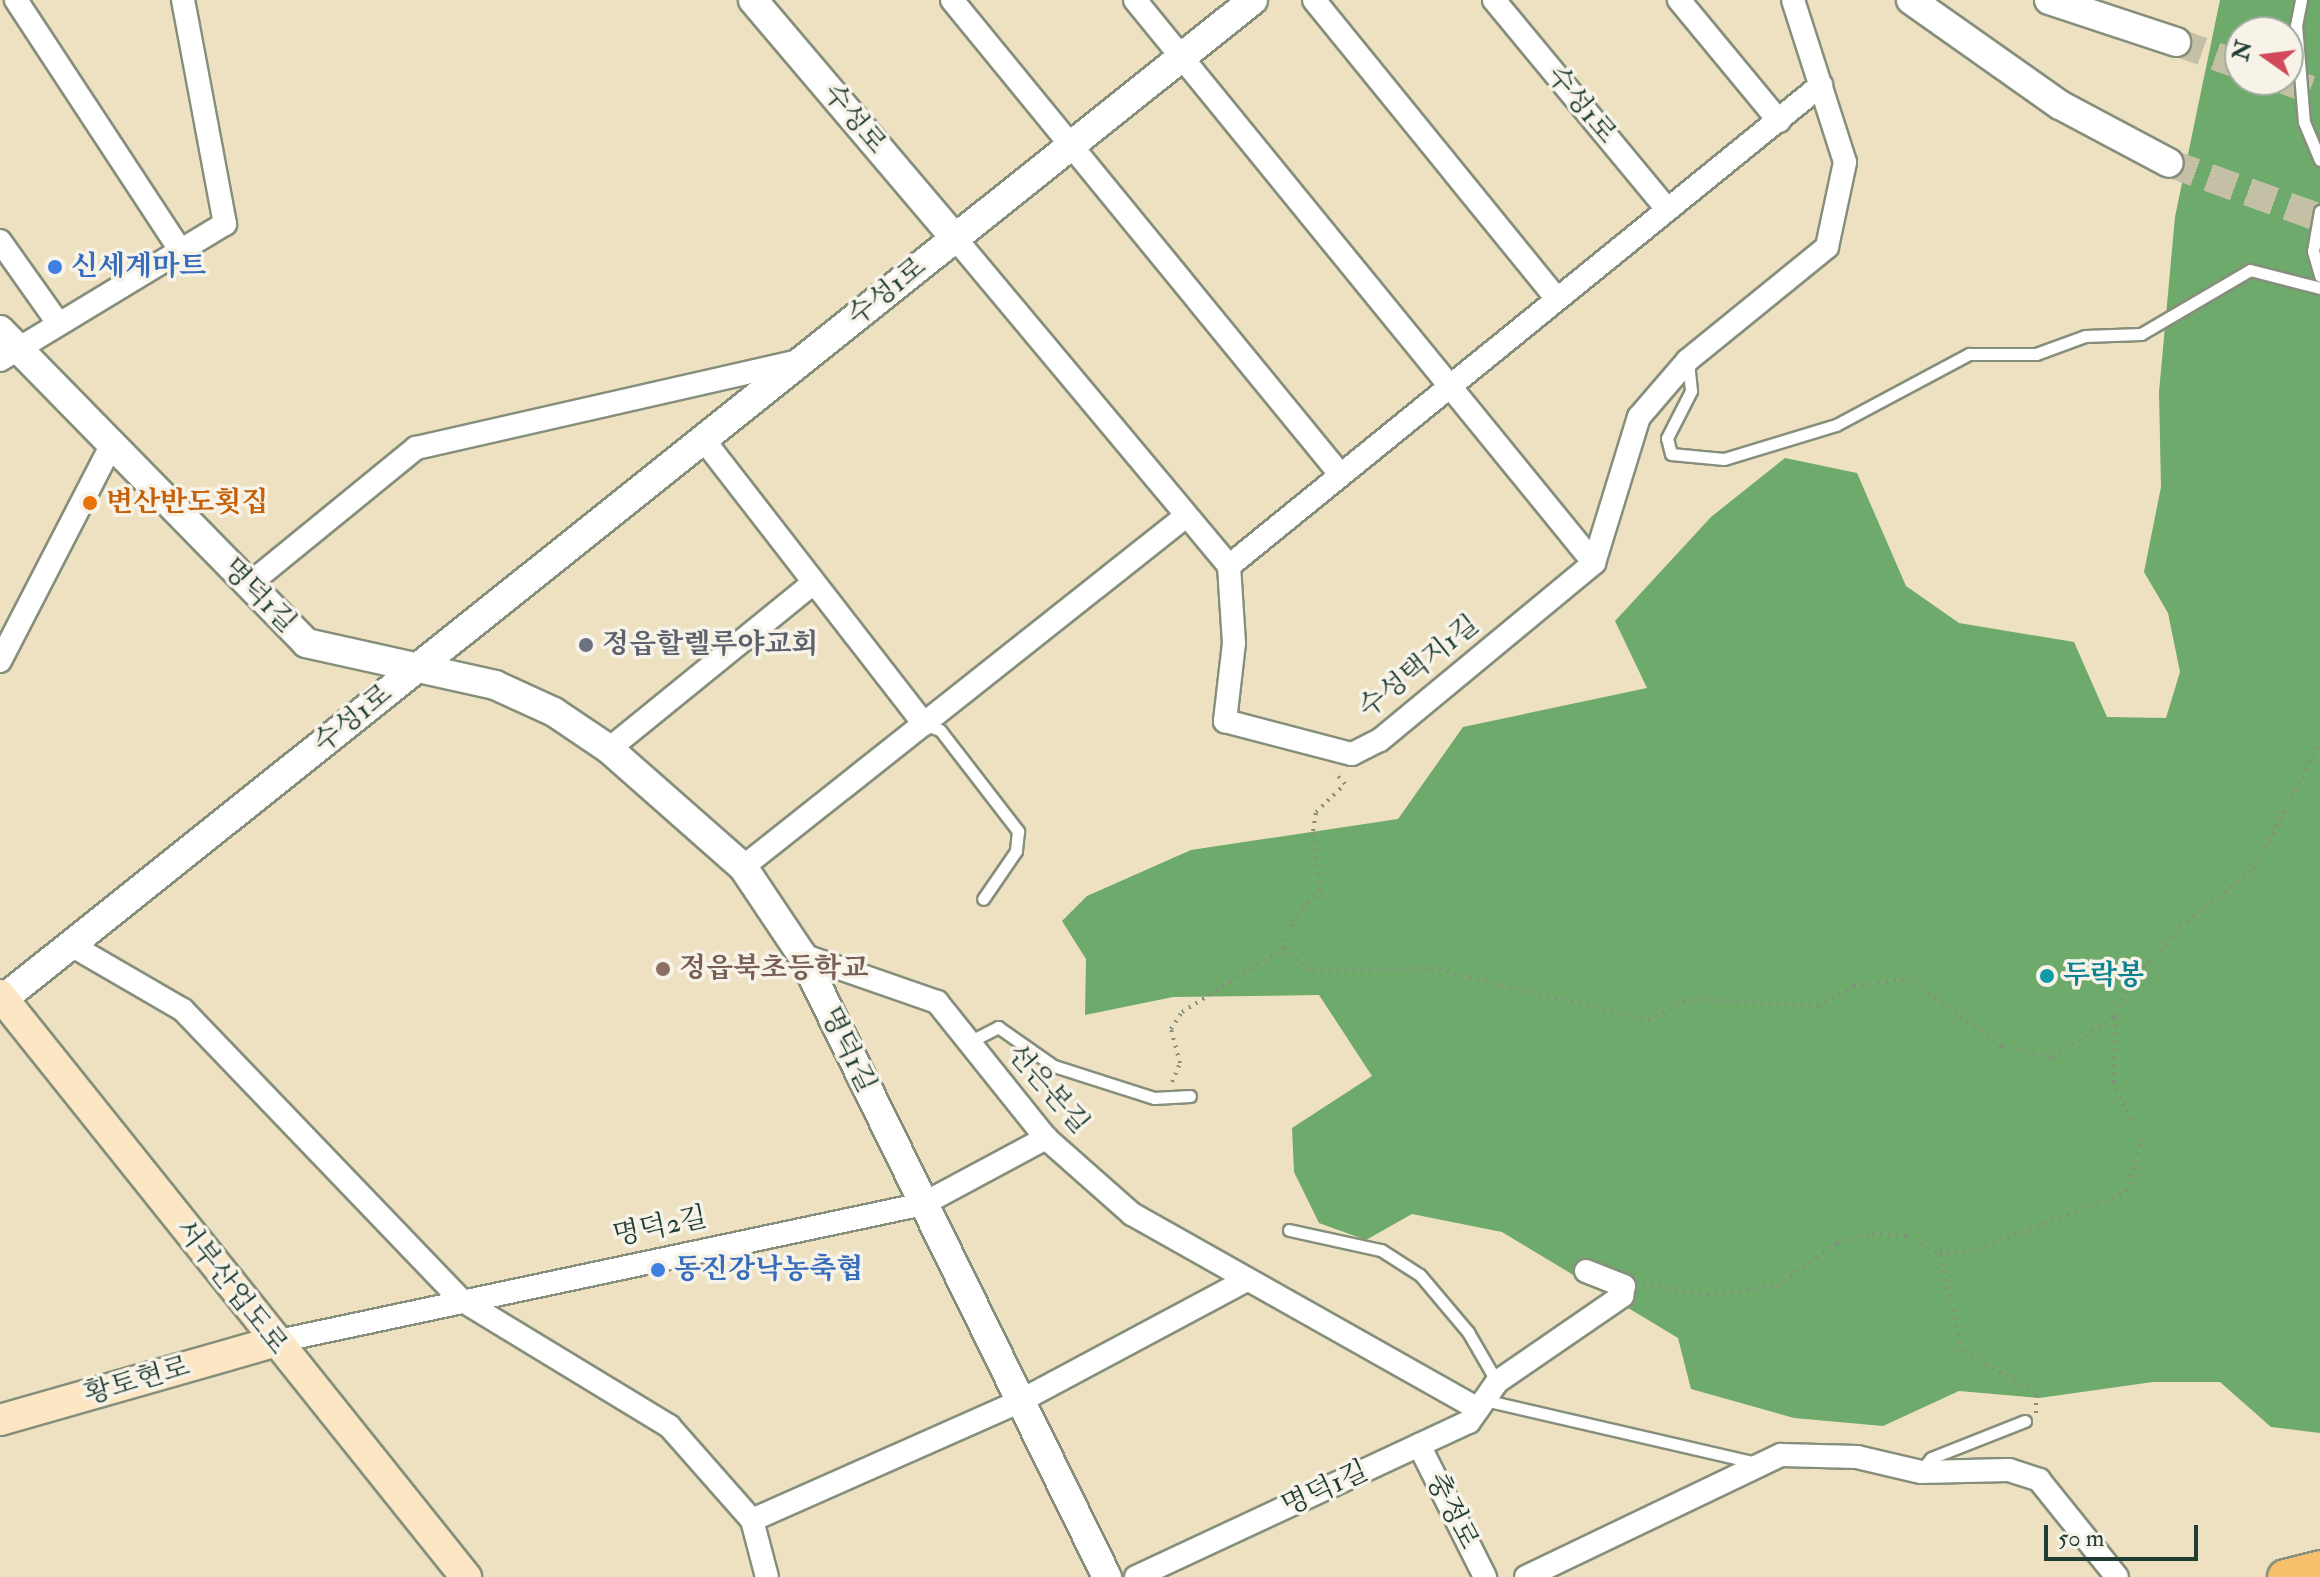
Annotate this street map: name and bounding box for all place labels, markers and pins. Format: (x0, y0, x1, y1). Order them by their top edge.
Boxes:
place label: 신세계마트 (71, 250, 206, 284)
marker: 신세계마트 (46, 258, 64, 276)
place label: 변산반도횟집 (106, 486, 268, 520)
marker: 변산반도횟집 (81, 494, 99, 512)
place label: 정읍할렐루야교회 (602, 628, 818, 662)
marker: 정읍할렐루야교회 (577, 636, 595, 654)
place label: 정읍북초등학교 (679, 952, 868, 986)
place label: 두락봉 (2063, 959, 2144, 993)
marker: 정읍북초등학교 (654, 960, 672, 978)
marker: 두락봉 (2038, 967, 2056, 985)
place label: 동진강낙농축협 (674, 1253, 863, 1287)
marker: 동진강낙농축협 (649, 1261, 667, 1279)

